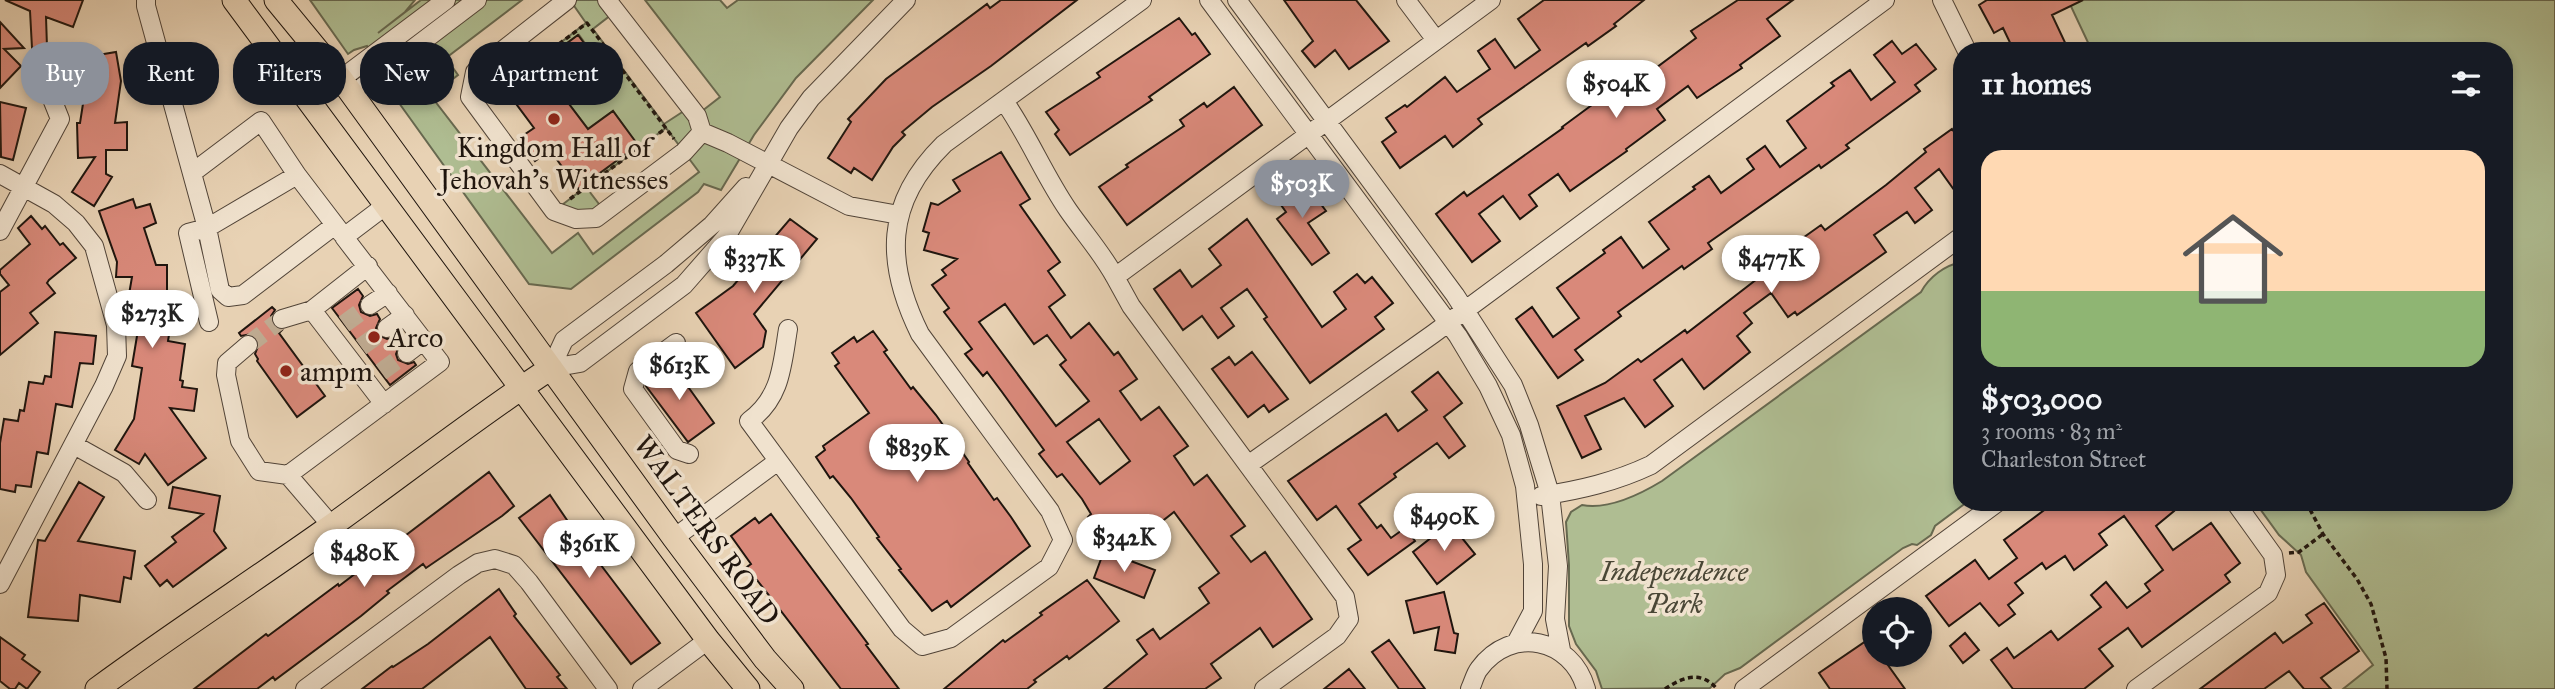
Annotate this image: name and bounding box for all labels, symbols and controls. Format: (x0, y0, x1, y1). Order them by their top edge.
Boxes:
chip: Buy (21, 42, 109, 105)
chip: Rent (123, 42, 219, 105)
chip: Filters (233, 42, 346, 105)
chip: New (360, 42, 454, 105)
chip: Apartment (468, 42, 623, 105)
pin: $504K (1567, 60, 1665, 120)
icon: filters (2447, 65, 2485, 103)
text: 11 homes (1981, 66, 2092, 102)
text: $504K (1582, 69, 1650, 97)
marker: Kingdom Hall of Jehovah's Witnesses (546, 111, 562, 127)
place label: Kingdom Hall of Jehovah's Witnesses (437, 130, 668, 197)
pin: $503K (1253, 160, 1351, 220)
text: $503K (1270, 169, 1334, 197)
icon: home (2170, 196, 2296, 322)
pin: $337K (705, 236, 803, 295)
pin: $477K (1722, 236, 1820, 295)
text: $337K (724, 244, 784, 272)
text: $477K (1738, 244, 1804, 272)
pin: $273K (103, 290, 201, 350)
text: $273K (121, 299, 183, 327)
place label: Arco (387, 320, 443, 355)
marker: Arco (366, 329, 382, 345)
pin: $613K (630, 342, 728, 402)
text: $613K (649, 351, 709, 379)
place label: ampm (300, 354, 373, 389)
marker: ampm (278, 363, 294, 379)
text: $503,000 (1981, 381, 2103, 417)
text: 3 rooms · 83 m² (1981, 417, 2122, 445)
pin: $839K (868, 424, 966, 484)
street label: WALTERS ROAD (626, 428, 788, 632)
text: $839K (885, 433, 949, 461)
text: Charleston Street (1981, 445, 2146, 473)
pin: $490K (1395, 494, 1493, 553)
text: $490K (1410, 502, 1478, 530)
pin: $342K (1075, 514, 1173, 574)
pin: $361K (540, 520, 638, 580)
text: $342K (1092, 523, 1156, 551)
text: $361K (559, 529, 619, 557)
pin: $480K (315, 530, 413, 589)
text: $480K (330, 538, 398, 566)
park label: Independence Park (1599, 554, 1749, 621)
map controls (1862, 597, 1932, 667)
button: locate (1862, 597, 1932, 667)

